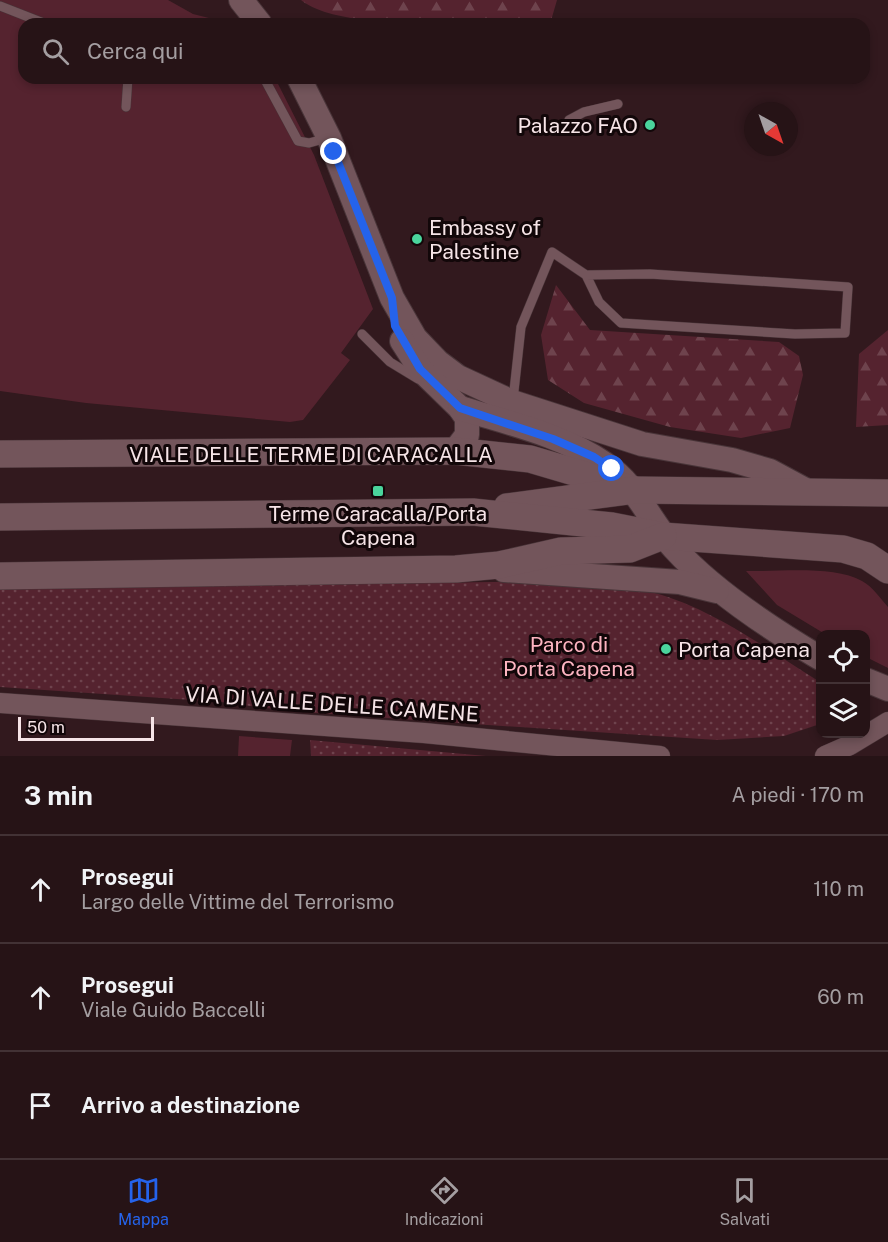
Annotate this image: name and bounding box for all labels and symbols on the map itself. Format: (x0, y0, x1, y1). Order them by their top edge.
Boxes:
north arrow (744, 102, 798, 156)
place label: Palazzo FAO (518, 113, 638, 138)
marker: Palazzo FAO (643, 118, 657, 132)
route end (320, 138, 346, 164)
place label: Embassy of Palestine (429, 215, 541, 264)
marker: Embassy of Palestine (410, 232, 424, 246)
street label: VIALE DELLE TERME DI CARACALLA (129, 442, 493, 467)
route start (598, 455, 624, 481)
marker: Terme Caracalla/Porta Capena (371, 484, 385, 498)
place label: Terme Caracalla/Porta Capena (269, 501, 487, 550)
park label: Parco di Porta Capena (503, 632, 635, 681)
place label: Porta Capena (678, 637, 810, 662)
marker: Porta Capena (659, 642, 673, 656)
street label: VIA DI VALLE DELLE CAMENE (184, 681, 480, 727)
scale bar (18, 714, 154, 742)

